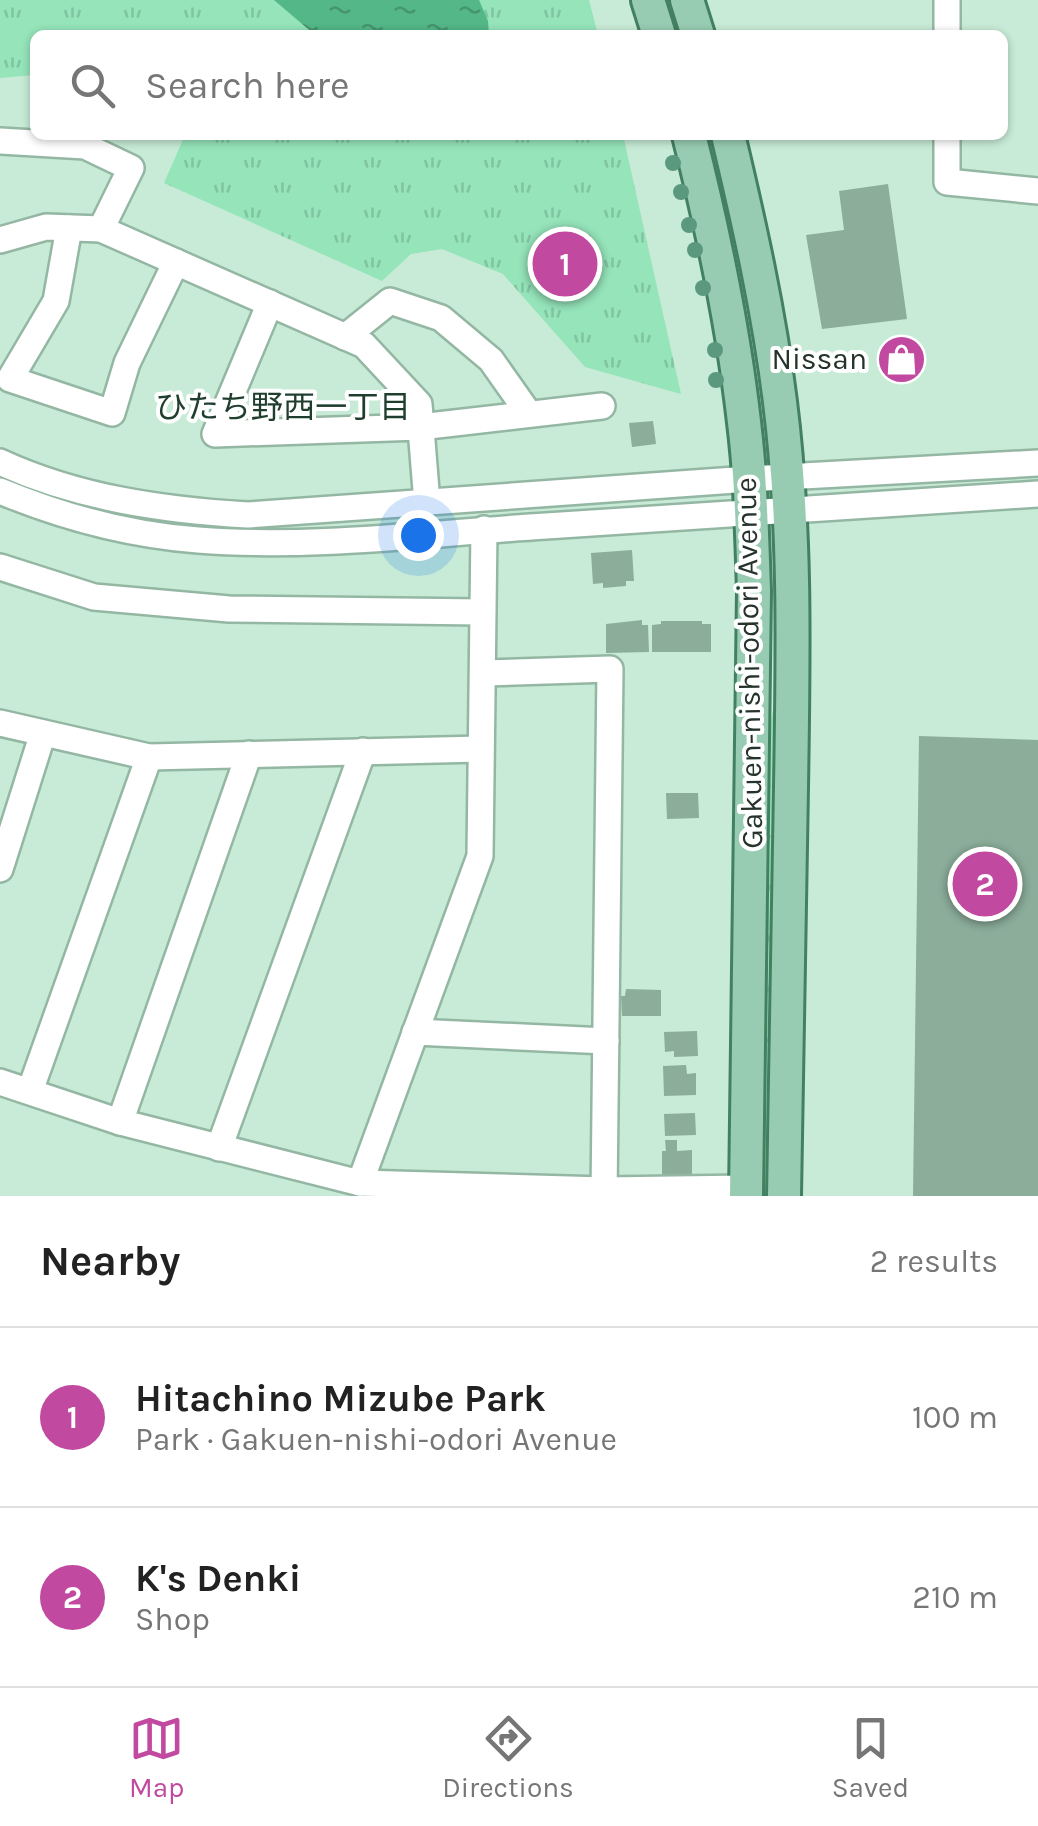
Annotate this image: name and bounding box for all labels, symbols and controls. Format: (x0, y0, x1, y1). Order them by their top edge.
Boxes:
search box (30, 30, 1008, 140)
icon: search (65, 58, 120, 113)
text: Search here (145, 63, 349, 108)
pin: 1 (532, 226, 598, 302)
shop icon: Nissan (876, 333, 928, 385)
place label: Nissan (771, 341, 867, 377)
district label: ひたち野西一丁目 (155, 389, 411, 426)
street label: Gakuen-nishi-odori Avenue (728, 477, 770, 849)
your location (393, 510, 444, 561)
pin: 2 (952, 846, 1018, 922)
text: Nearby (40, 1236, 180, 1286)
text: 2 results (870, 1243, 998, 1280)
text: Hitachino Mizube Park (135, 1376, 546, 1421)
text: 1 (67, 1399, 78, 1436)
text: 100 m (912, 1399, 998, 1436)
text: Park · Gakuen-nishi-odori Avenue (135, 1421, 617, 1458)
text: K's Denki (135, 1556, 301, 1601)
text: 2 (63, 1579, 82, 1616)
text: 210 m (912, 1579, 998, 1616)
text: Shop (135, 1601, 210, 1638)
tab: Map (129, 1711, 184, 1804)
tab: Directions (442, 1711, 574, 1804)
tab: Saved (832, 1711, 909, 1804)

